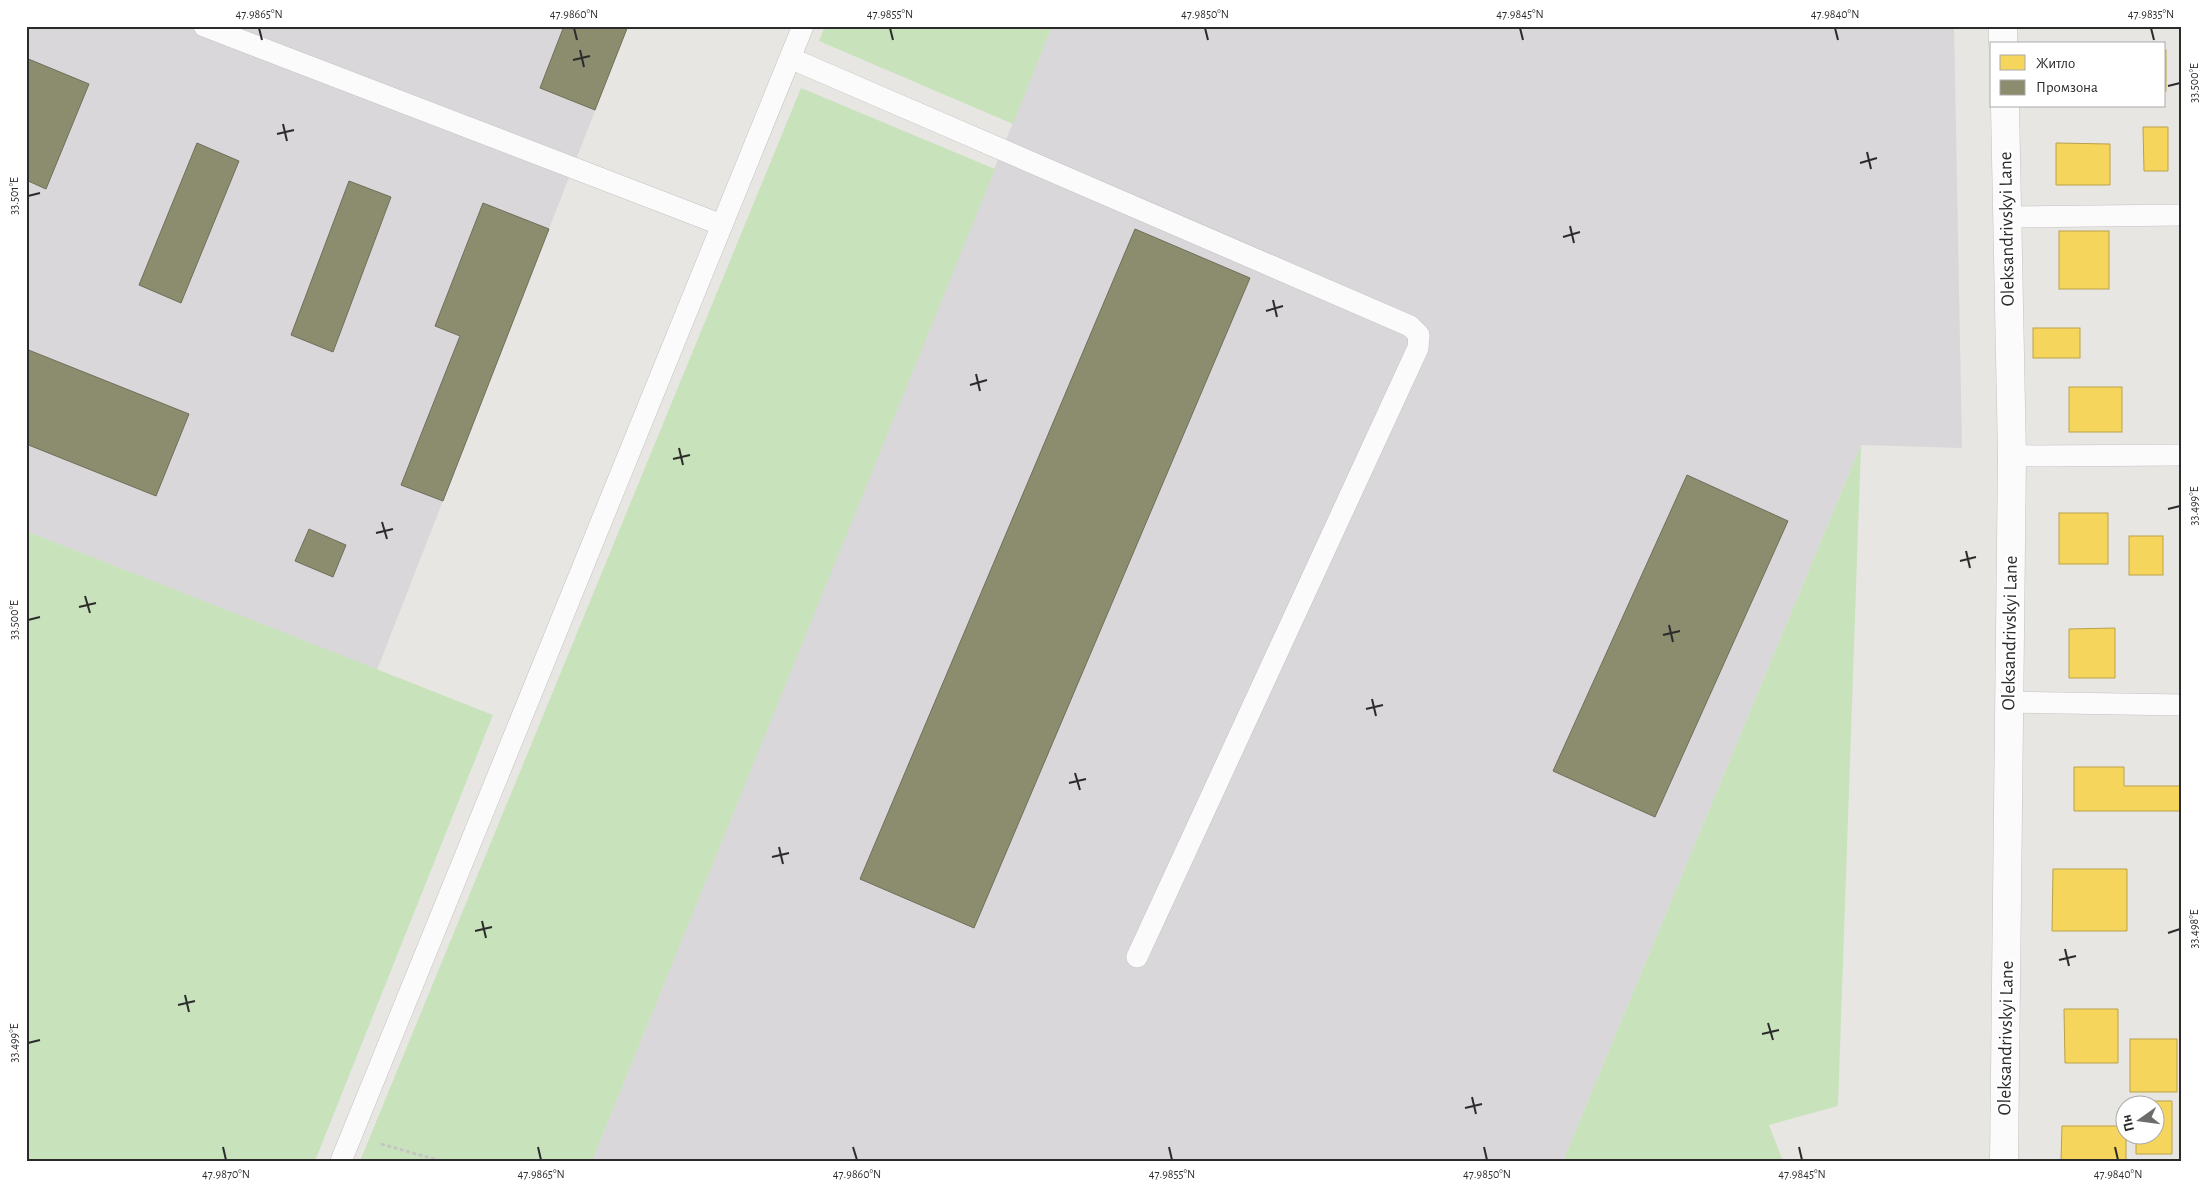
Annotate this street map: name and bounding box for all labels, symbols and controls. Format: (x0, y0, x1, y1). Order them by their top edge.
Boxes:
text: 47.9865°N (235, 8, 283, 20)
text: 47.9860°N (550, 8, 598, 20)
text: 47.9855°N (867, 8, 913, 20)
text: 47.9850°N (1181, 8, 1229, 20)
text: 47.9845°N (1496, 8, 1544, 20)
text: 47.9840°N (1811, 8, 1859, 20)
text: 47.9835°N (2128, 8, 2174, 20)
legend (1990, 42, 2166, 108)
text: Житло (2036, 56, 2075, 71)
text: 33.500°E (2188, 63, 2200, 103)
text: Промзона (2036, 80, 2098, 95)
street label: Oleksandrivskyi Lane (1996, 151, 2018, 307)
text: 33.501°E (8, 177, 20, 215)
text: 33.499°E (2188, 486, 2200, 526)
street label: Oleksandrivskyi Lane (1999, 555, 2021, 711)
text: 33.500°E (8, 600, 20, 640)
text: 33.498°E (2188, 909, 2200, 949)
street label: Oleksandrivskyi Lane (1995, 960, 2017, 1116)
text: 33.499°E (8, 1023, 20, 1063)
north arrow (2116, 1094, 2166, 1144)
text: Пн (2119, 1113, 2137, 1133)
text: 47.9870°N (202, 1168, 250, 1180)
text: 47.9865°N (517, 1168, 565, 1180)
text: 47.9860°N (833, 1168, 881, 1180)
text: 47.9855°N (1149, 1168, 1195, 1180)
text: 47.9850°N (1463, 1168, 1511, 1180)
text: 47.9845°N (1778, 1168, 1826, 1180)
text: 47.9840°N (2094, 1168, 2142, 1180)

